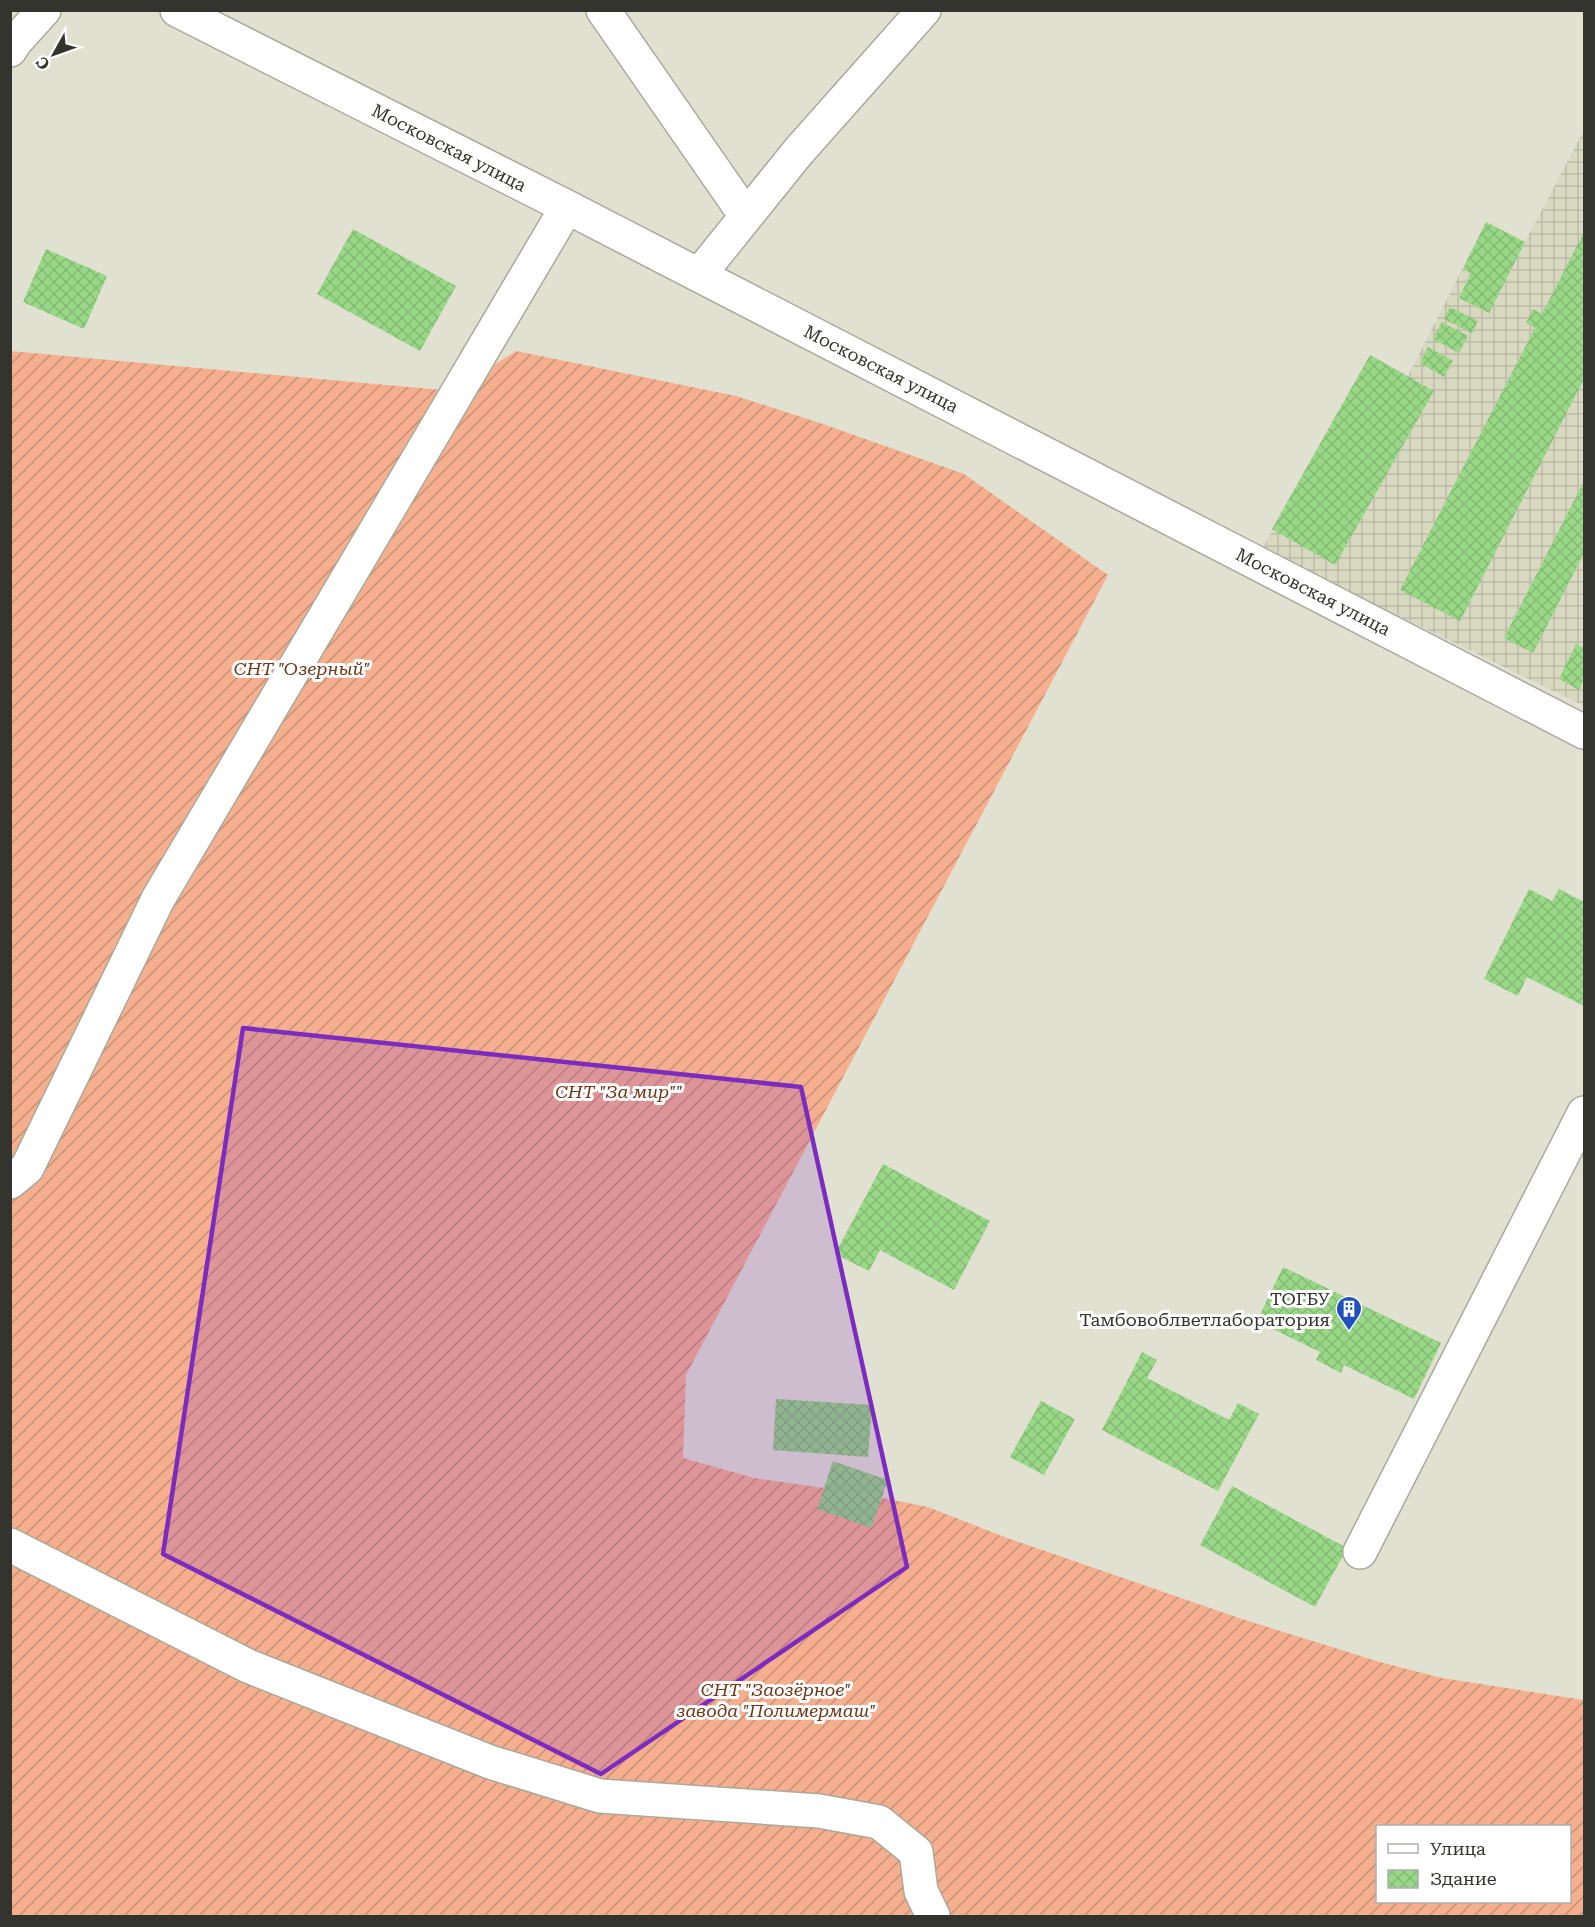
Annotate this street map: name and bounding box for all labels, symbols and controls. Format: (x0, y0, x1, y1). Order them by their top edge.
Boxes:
north arrow (24, 24, 84, 84)
text: С (32, 53, 54, 74)
street label: Московская улица (368, 99, 530, 196)
street label: Московская улица (800, 320, 962, 417)
street label: Московская улица (1232, 543, 1394, 640)
park label: СНТ "Озерный" (234, 658, 370, 679)
park label: СНТ "За мир"" (555, 1081, 683, 1102)
place label: ТОГБУ Тамбовоблветлаборатория (1080, 1288, 1331, 1330)
building icon: ТОГБУ Тамбовоблветлаборатория (1334, 1294, 1364, 1332)
park label: СНТ "Заозёрное" завода "Полимермаш" (676, 1679, 876, 1721)
legend (1376, 1825, 1571, 1903)
text: Улица (1430, 1838, 1486, 1859)
text: Здание (1430, 1868, 1497, 1889)

